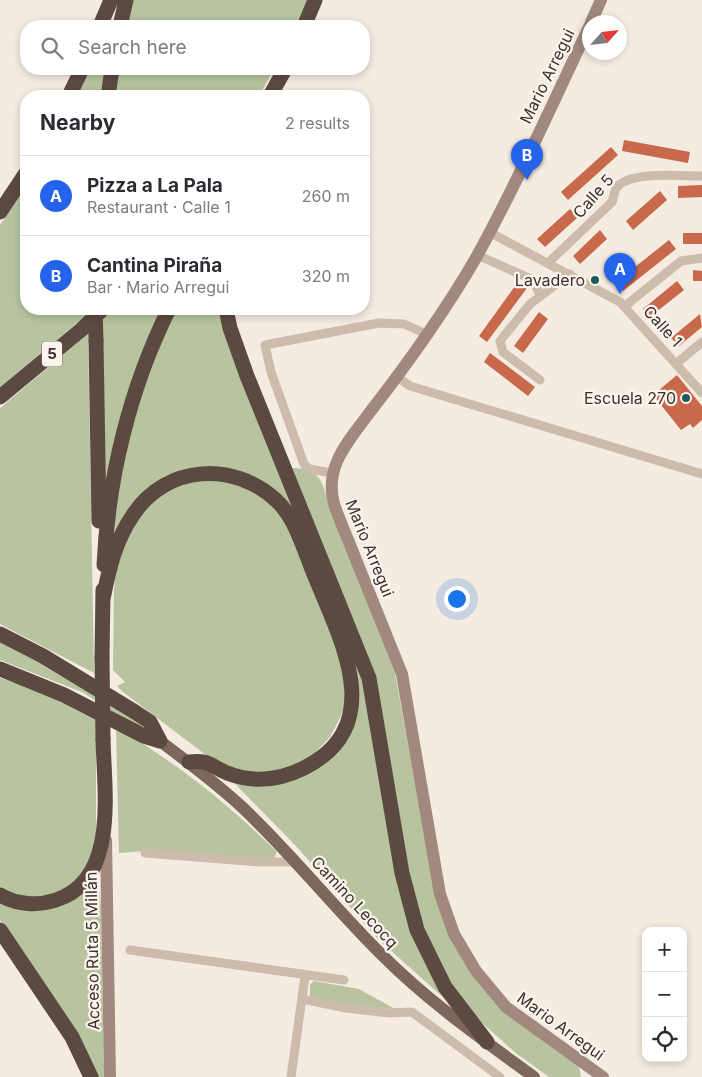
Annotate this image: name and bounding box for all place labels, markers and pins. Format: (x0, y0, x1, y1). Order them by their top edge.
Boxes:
pin: B (511, 139, 543, 180)
pin: A (604, 253, 636, 294)
place label: Lavadero (515, 270, 585, 290)
marker: Lavadero (589, 274, 601, 286)
place label: Escuela 270 (584, 388, 676, 408)
marker: Escuela 270 (680, 392, 692, 404)

